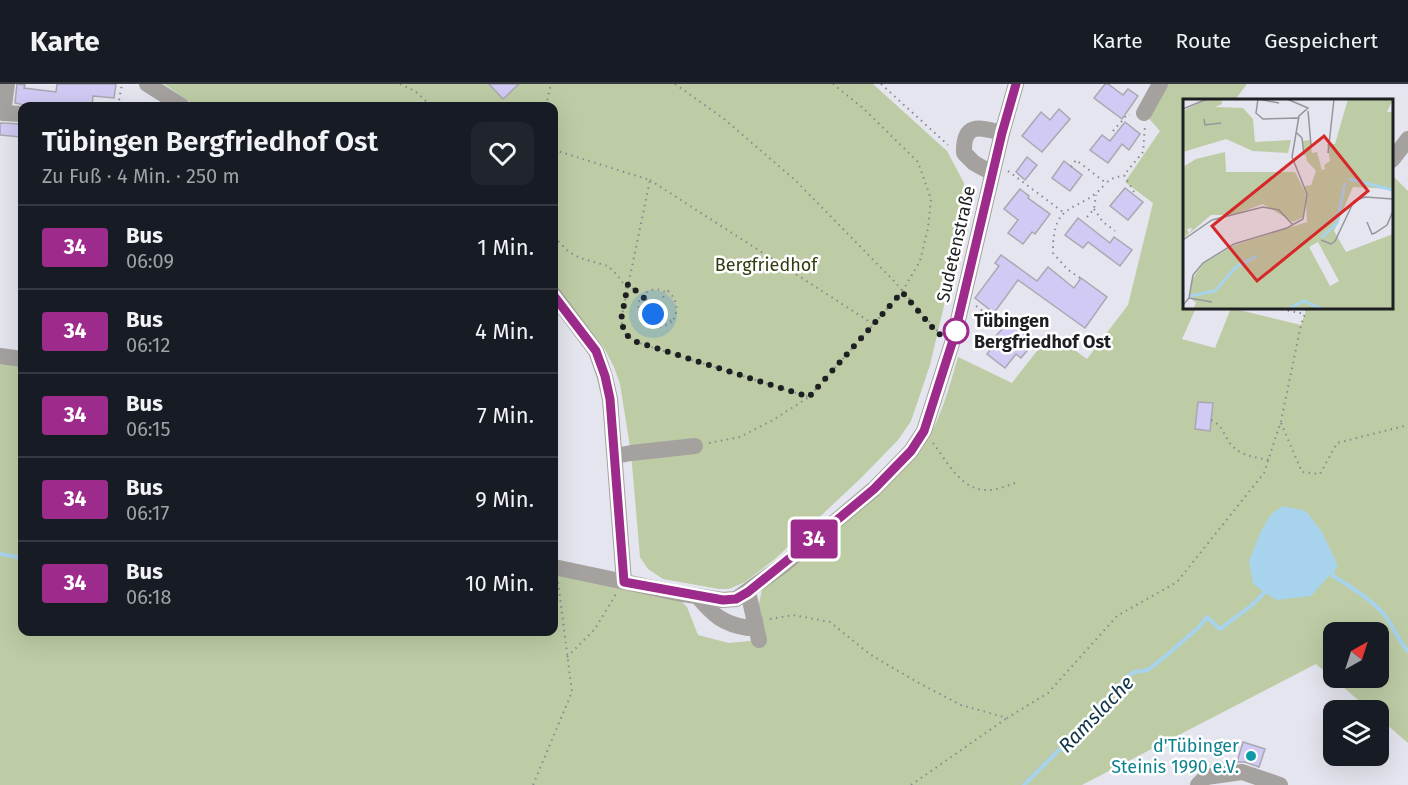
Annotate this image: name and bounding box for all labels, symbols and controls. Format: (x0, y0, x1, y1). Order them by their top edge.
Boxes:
text: Karte (30, 25, 100, 58)
text: Karte (1092, 28, 1143, 54)
text: Route (1176, 28, 1231, 54)
text: Gespeichert (1264, 28, 1378, 54)
inset map (1183, 99, 1393, 309)
button: heart (471, 122, 534, 185)
text: Tübingen Bergfriedhof Ost (42, 125, 378, 158)
text: Zu Fuß · 4 Min. · 250 m (42, 164, 240, 188)
street label: Sudetenstraße (932, 184, 980, 304)
text: Bus (126, 222, 163, 249)
text: 34 (64, 234, 86, 260)
text: 1 Min. (477, 234, 534, 261)
text: 06:09 (126, 249, 174, 273)
park label: Bergfriedhof (715, 254, 819, 276)
your location (638, 299, 668, 329)
text: Bus (126, 306, 163, 333)
place label: Tübingen Bergfriedhof Ost (974, 310, 1112, 353)
text: 34 (64, 318, 86, 344)
text: 4 Min. (475, 318, 534, 345)
marker: Tübingen Bergfriedhof Ost (943, 318, 969, 344)
text: 06:12 (126, 333, 170, 357)
text: Bus (126, 390, 163, 417)
text: 34 (64, 402, 86, 428)
text: 7 Min. (477, 402, 534, 429)
text: 06:15 (126, 417, 171, 441)
text: Bus (126, 474, 163, 501)
text: 34 (64, 486, 86, 512)
text: 9 Min. (475, 486, 534, 513)
text: 06:17 (126, 501, 169, 525)
line badge: 34 (787, 520, 841, 558)
text: 34 (803, 526, 825, 552)
text: Bus (126, 558, 163, 585)
text: 34 (64, 570, 86, 596)
text: 10 Min. (465, 570, 534, 597)
text: 06:18 (126, 585, 172, 609)
north arrow (1323, 622, 1389, 688)
map controls (1323, 622, 1389, 766)
water label: Ramslache (1053, 671, 1139, 757)
button: layers (1323, 700, 1389, 766)
place label: d'Tübinger Steinis 1990 e.V. (1111, 735, 1239, 778)
marker: d'Tübinger Steinis 1990 e.V. (1244, 749, 1258, 763)

